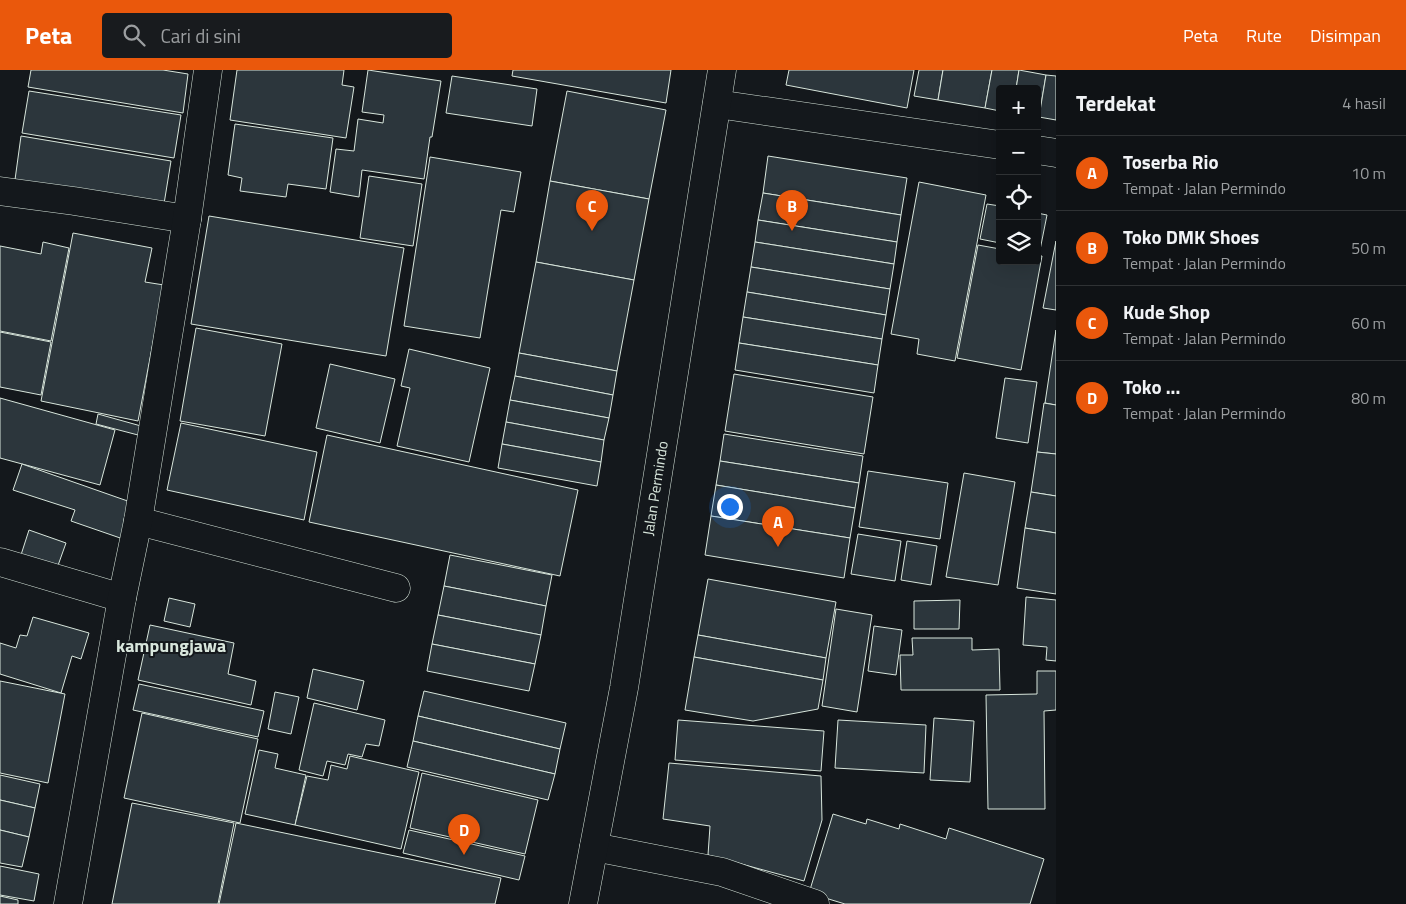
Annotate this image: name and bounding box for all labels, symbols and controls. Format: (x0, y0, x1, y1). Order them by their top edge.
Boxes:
search box (102, 13, 452, 58)
text: Peta (25, 17, 72, 53)
icon: search (120, 21, 148, 49)
text: Cari di sini (160, 21, 241, 50)
text: Peta (1183, 22, 1218, 49)
text: Rute (1246, 22, 1282, 49)
text: Disimpan (1310, 22, 1381, 49)
map controls (996, 85, 1041, 265)
button: + (996, 85, 1041, 130)
text: Terdekat (1076, 87, 1156, 119)
text: 4 hasil (1342, 91, 1386, 115)
button: − (996, 130, 1041, 175)
text: Toserba Rio (1123, 147, 1219, 176)
text: A (1087, 161, 1097, 185)
text: 10 m (1351, 161, 1386, 185)
button: locate (996, 175, 1041, 220)
text: Tempat · Jalan Permindo (1123, 176, 1286, 200)
pin: C (576, 190, 608, 231)
pin: B (776, 190, 808, 231)
button: layers (996, 220, 1041, 265)
text: Toko DMK Shoes (1123, 222, 1259, 251)
text: B (1087, 236, 1097, 260)
text: 50 m (1351, 236, 1386, 260)
text: Tempat · Jalan Permindo (1123, 251, 1286, 275)
text: Kude Shop (1123, 297, 1210, 326)
text: C (1088, 311, 1096, 335)
text: 60 m (1351, 311, 1386, 335)
text: Tempat · Jalan Permindo (1123, 326, 1286, 350)
text: Toko ... (1123, 372, 1180, 401)
text: D (1087, 386, 1097, 410)
text: 80 m (1351, 386, 1386, 410)
text: Tempat · Jalan Permindo (1123, 401, 1286, 425)
street label: Jalan Permindo (636, 439, 674, 537)
your location (717, 494, 743, 520)
pin: A (762, 506, 794, 547)
district label: kampungjawa (116, 632, 226, 659)
pin: D (448, 814, 480, 855)

